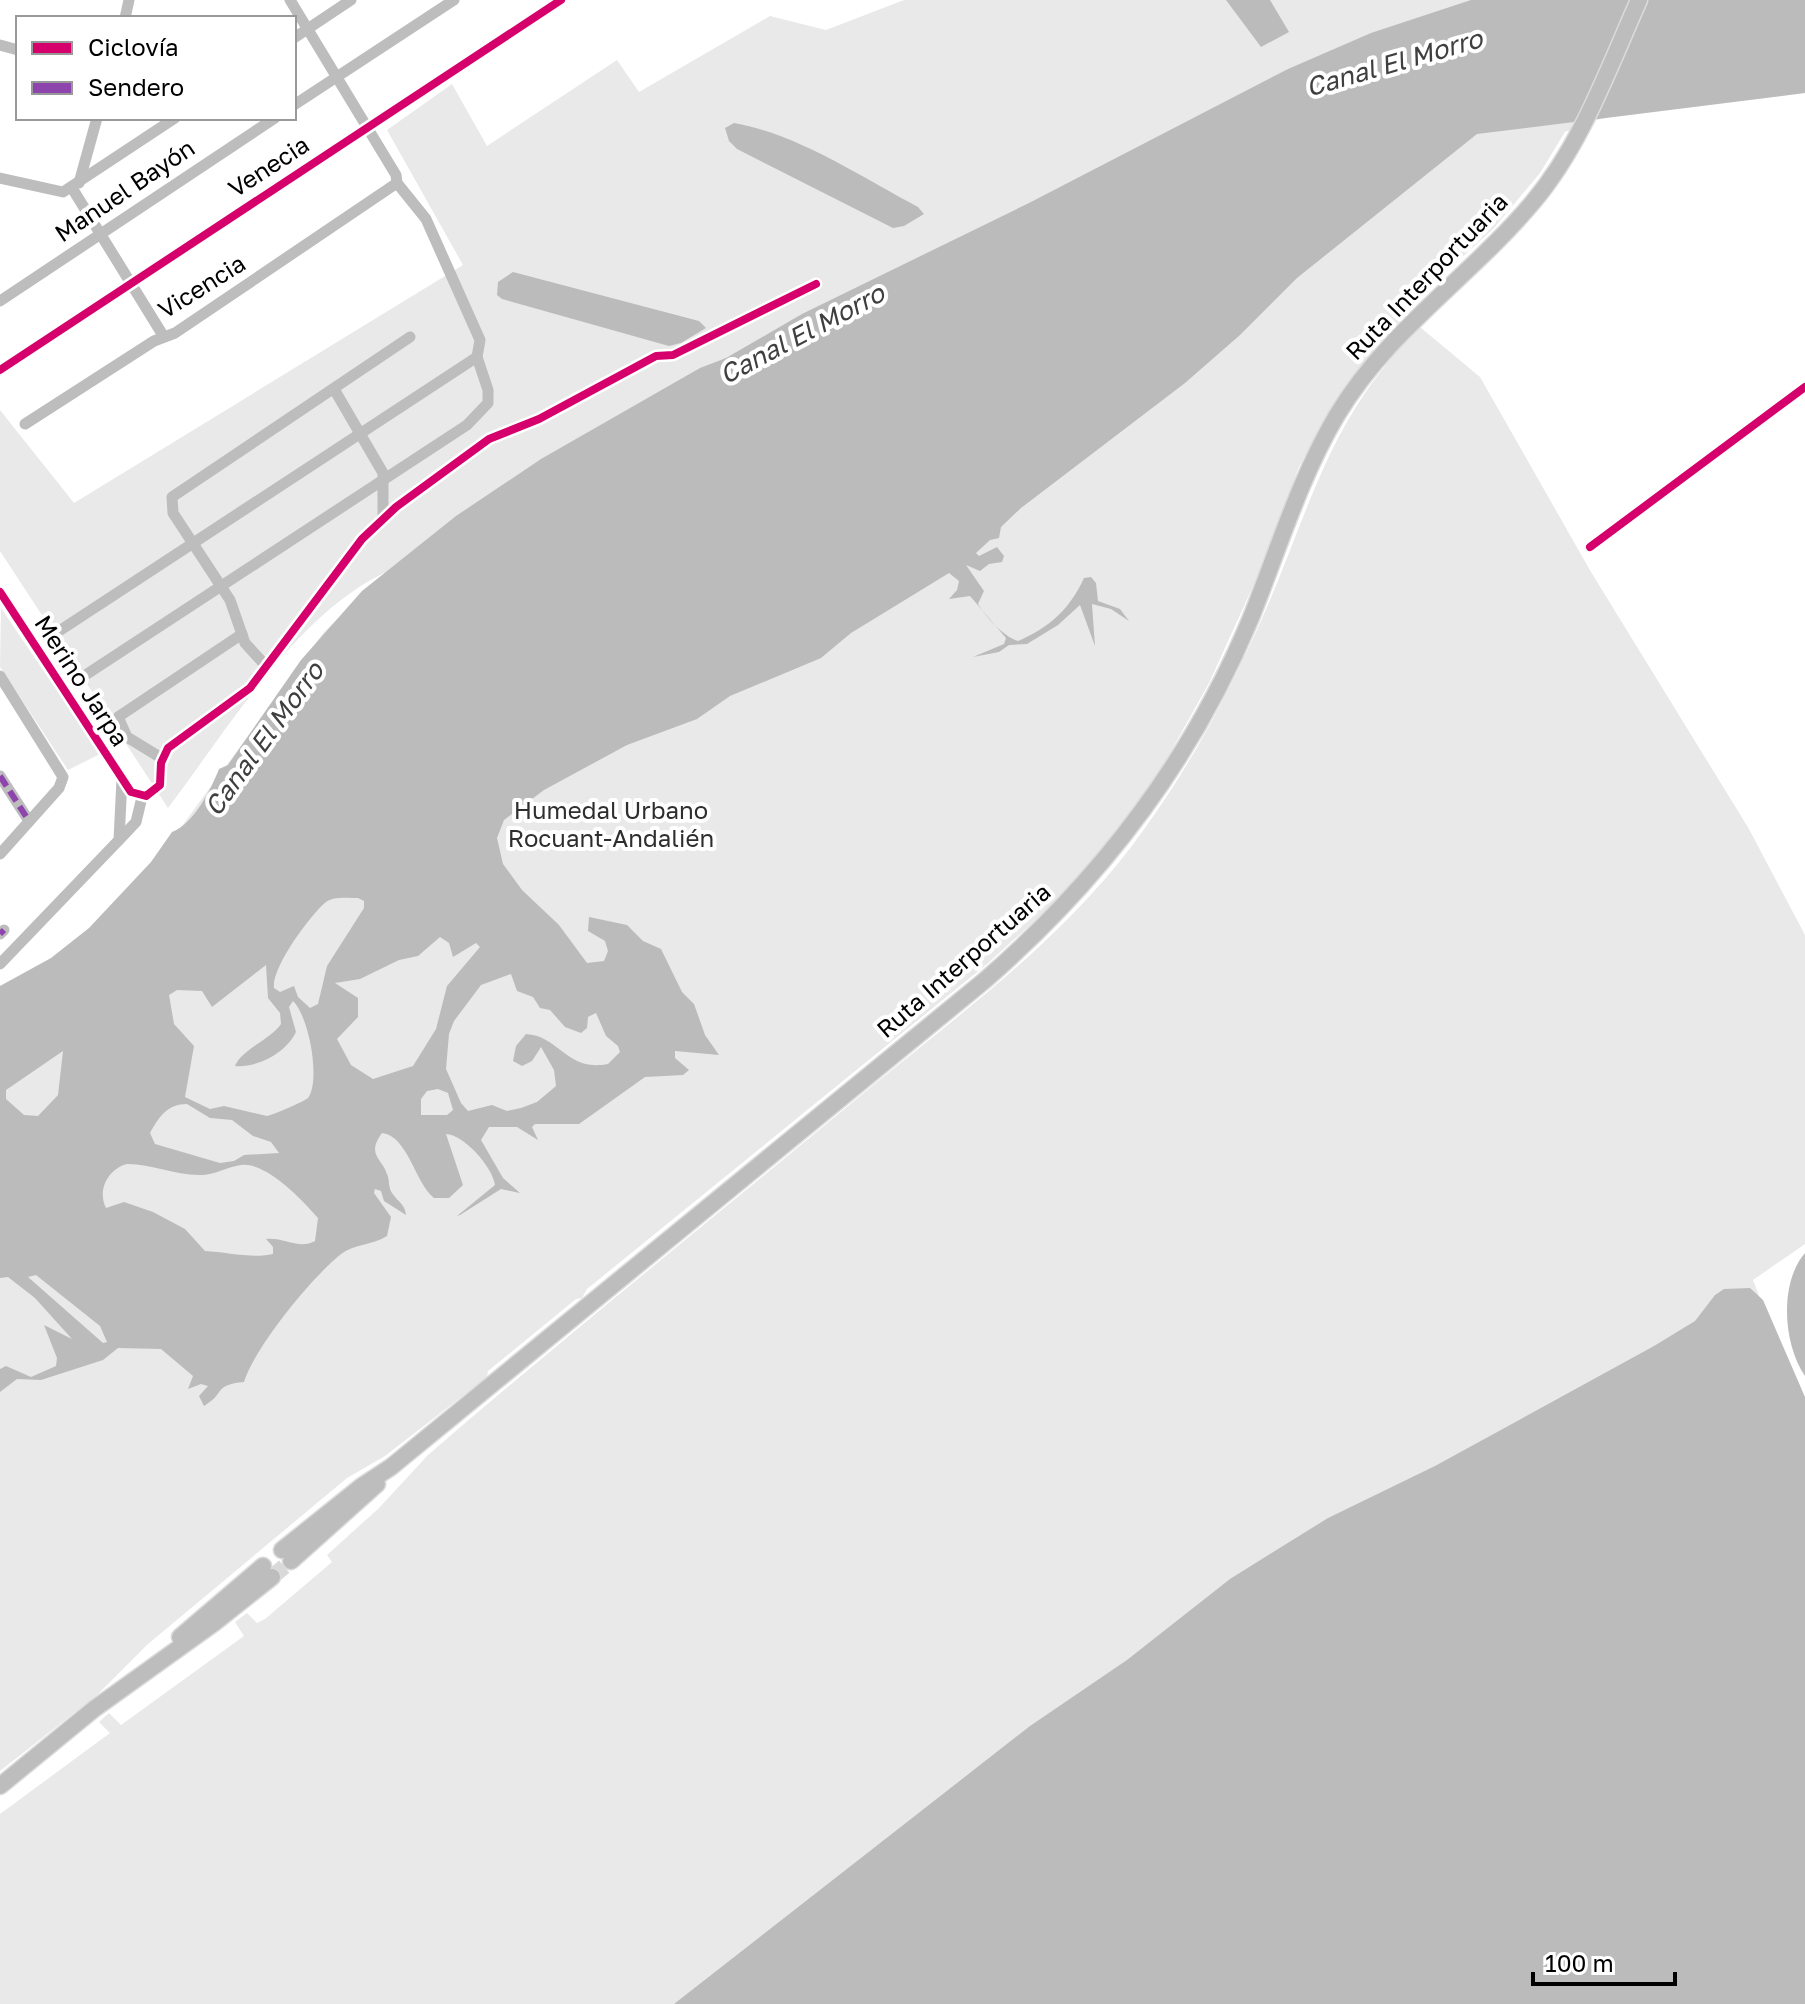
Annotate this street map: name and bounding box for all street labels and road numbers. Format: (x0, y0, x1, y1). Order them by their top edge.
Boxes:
street label: Venecia (222, 129, 314, 202)
street label: Manuel Bayón (49, 132, 200, 247)
street label: Ruta Interportuaria (1339, 187, 1513, 365)
street label: Vicencia (152, 248, 250, 324)
street label: Merino Jarpa (29, 609, 135, 751)
street label: Ruta Interportuaria (870, 877, 1056, 1043)

